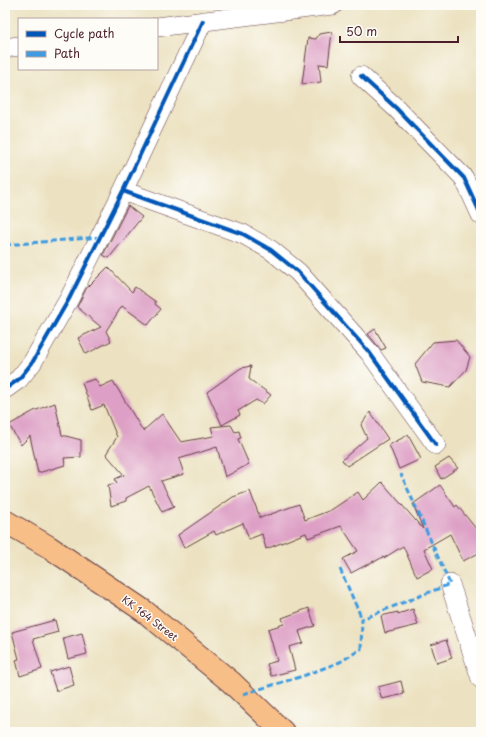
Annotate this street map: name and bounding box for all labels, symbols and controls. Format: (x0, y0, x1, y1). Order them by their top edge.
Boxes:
legend (18, 18, 158, 70)
scale bar (340, 18, 458, 44)
text: 50 m (346, 22, 377, 40)
text: Cycle path (54, 24, 115, 42)
text: Path (54, 44, 80, 62)
street label: KK 164 Street (119, 591, 182, 644)

